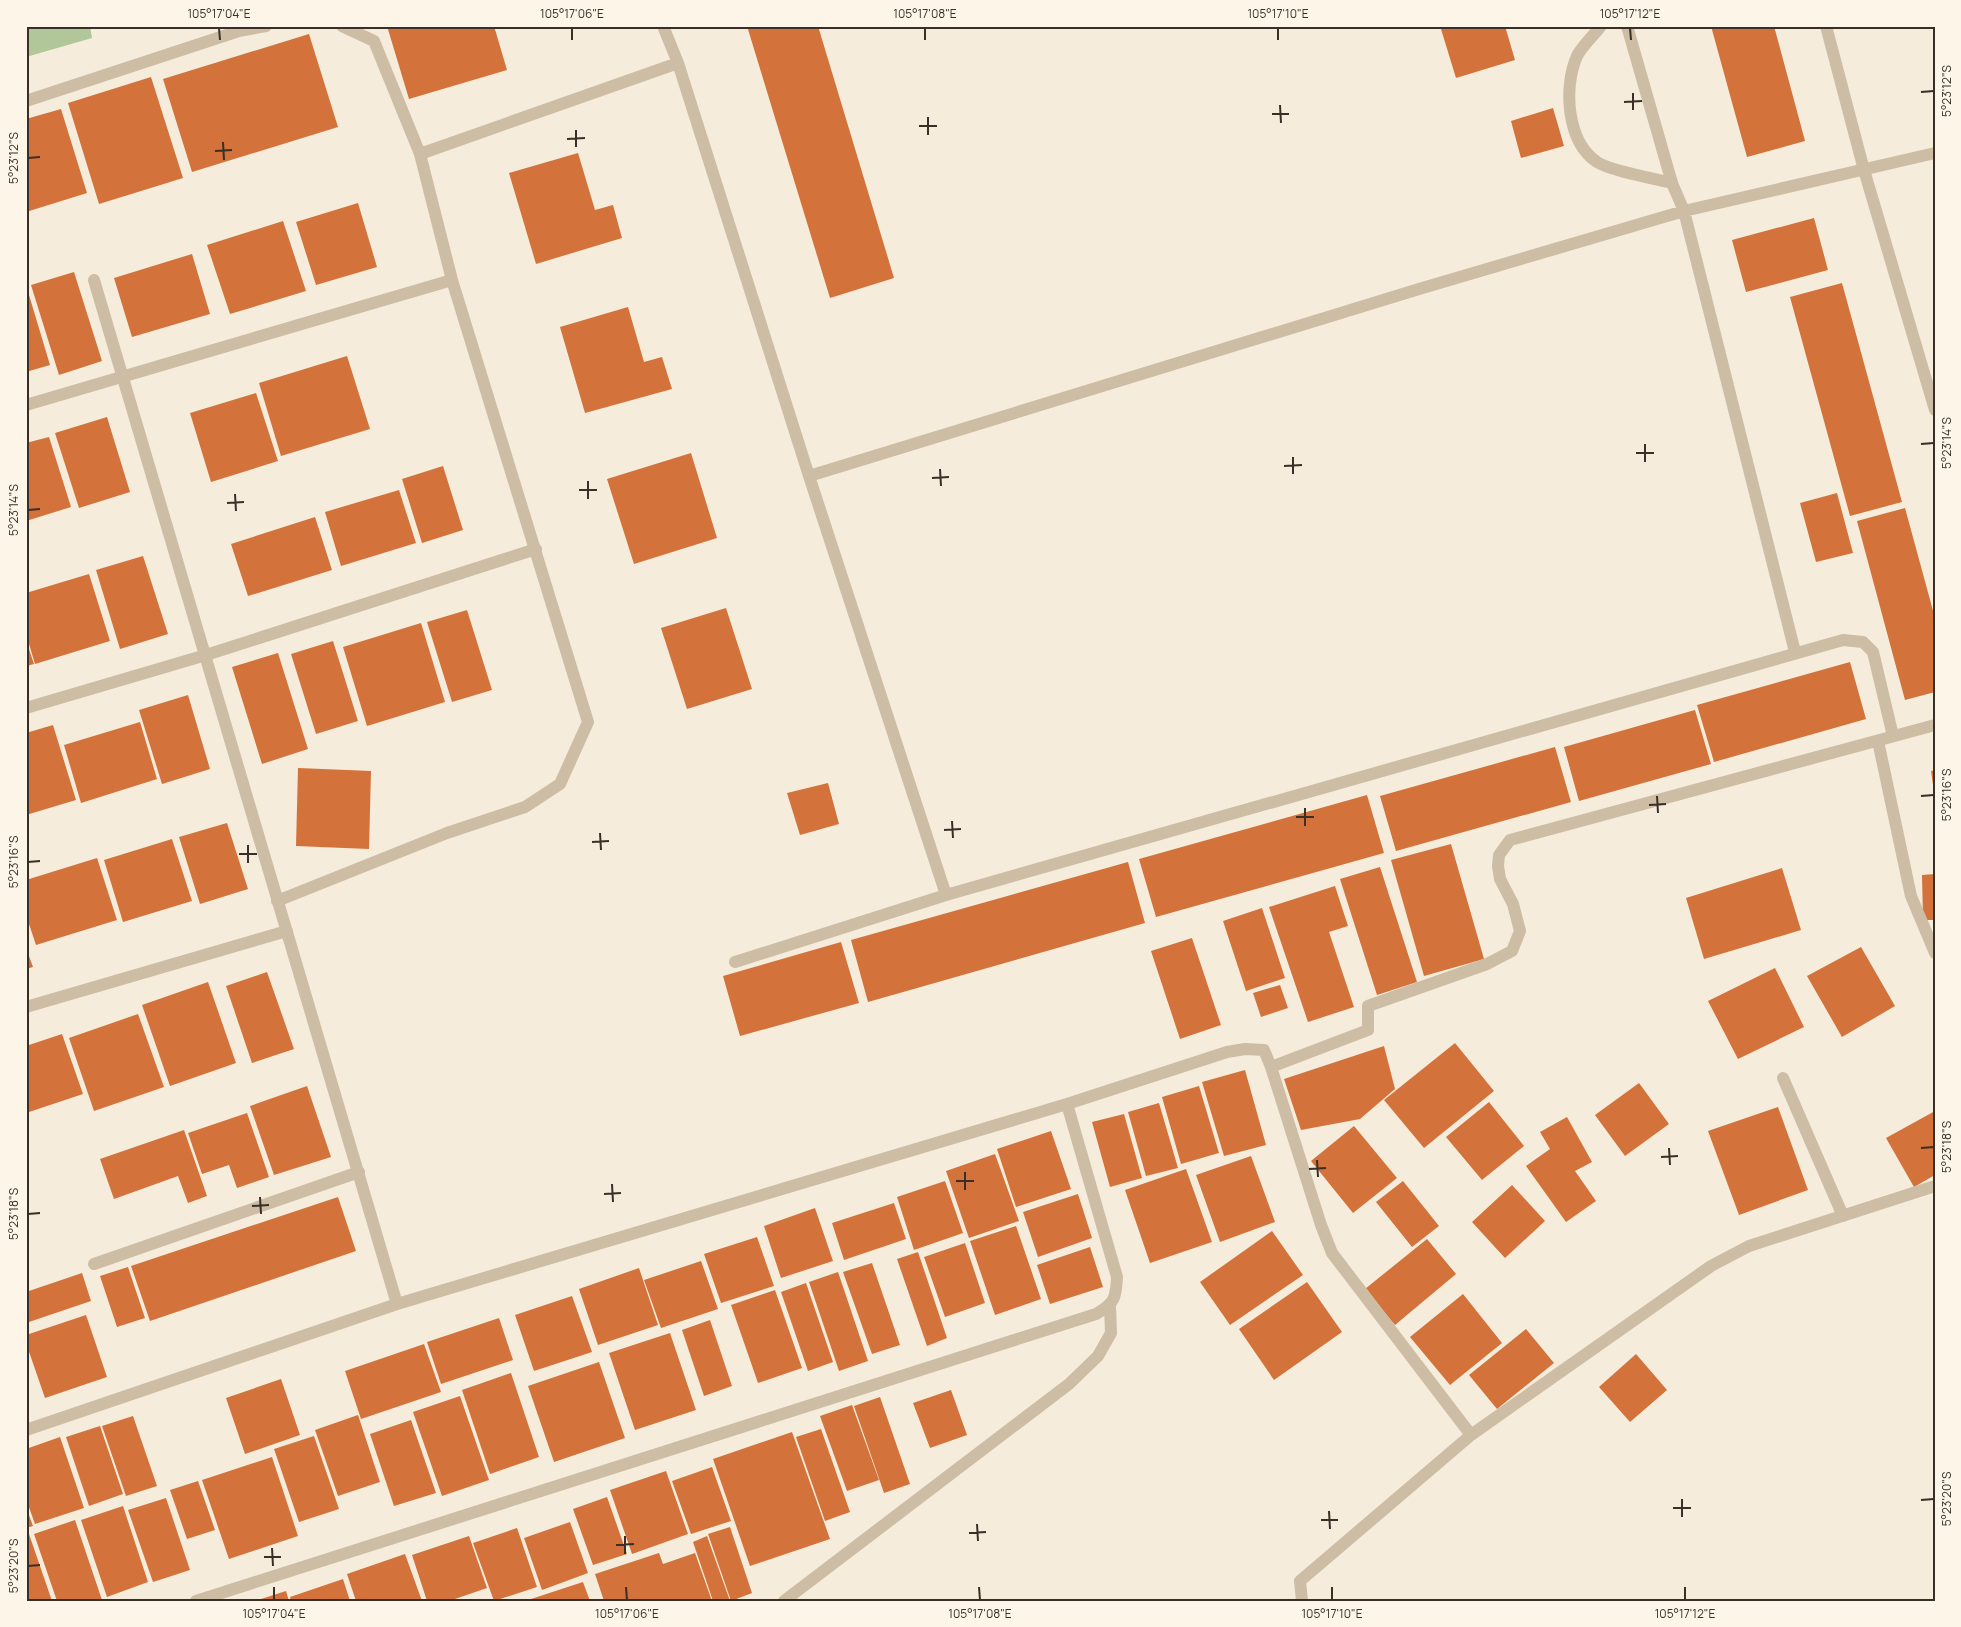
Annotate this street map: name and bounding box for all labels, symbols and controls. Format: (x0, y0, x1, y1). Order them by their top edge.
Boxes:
text: 105°17'04"E (187, 5, 251, 22)
text: 105°17'06"E (540, 5, 604, 22)
text: 105°17'08"E (893, 5, 957, 22)
text: 105°17'10"E (1247, 5, 1309, 22)
text: 105°17'12"E (1600, 5, 1660, 22)
text: 5°23'12"S (1938, 65, 1955, 117)
text: 5°23'12"S (5, 132, 22, 184)
text: 5°23'14"S (1938, 417, 1955, 469)
text: 5°23'14"S (5, 484, 22, 536)
text: 5°23'16"S (1938, 769, 1955, 821)
text: 5°23'16"S (5, 836, 22, 888)
text: 5°23'18"S (1938, 1121, 1955, 1173)
text: 5°23'18"S (5, 1188, 22, 1240)
text: 5°23'20"S (1938, 1472, 1955, 1526)
text: 5°23'20"S (5, 1539, 22, 1593)
text: 105°17'04"E (242, 1605, 306, 1622)
text: 105°17'06"E (595, 1605, 659, 1622)
text: 105°17'08"E (948, 1605, 1012, 1622)
text: 105°17'10"E (1301, 1605, 1363, 1622)
text: 105°17'12"E (1655, 1605, 1715, 1622)

